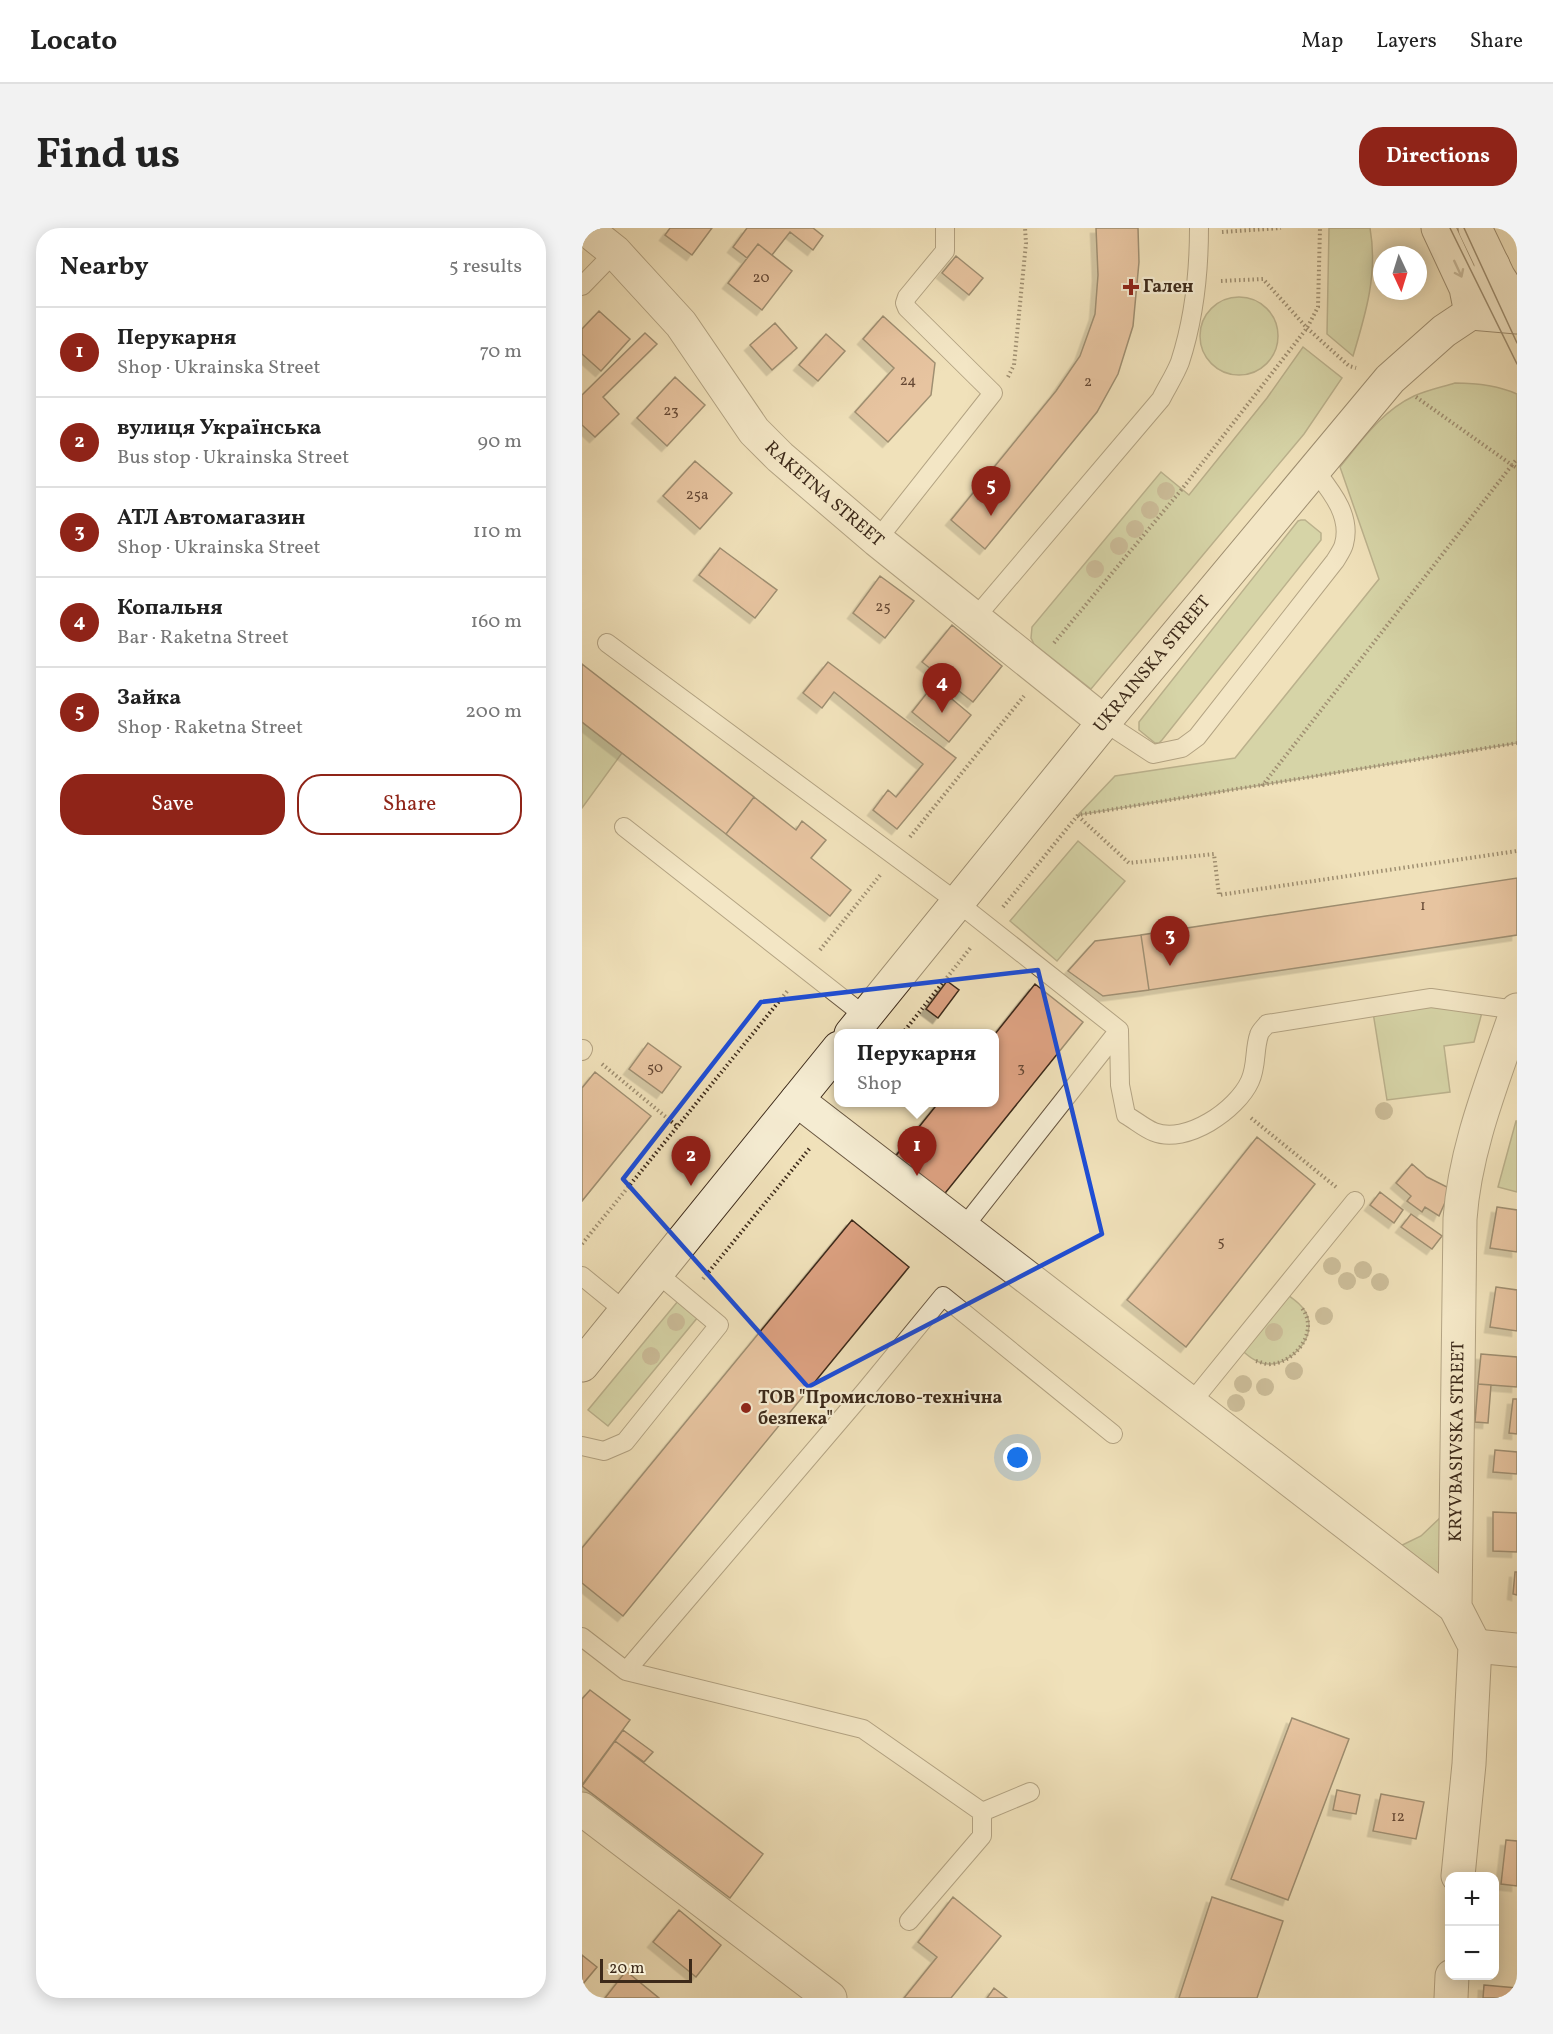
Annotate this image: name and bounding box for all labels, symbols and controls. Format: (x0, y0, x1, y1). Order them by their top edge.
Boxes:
text: Locato (30, 22, 117, 61)
text: Map (1301, 27, 1343, 56)
text: Layers (1376, 27, 1437, 56)
text: Share (1470, 27, 1523, 56)
text: Find us (36, 127, 180, 186)
button: Directions (1359, 127, 1517, 186)
north arrow (1373, 246, 1427, 300)
text: Nearby (60, 249, 149, 285)
text: 5 results (449, 253, 522, 281)
one-way arrow (1453, 260, 1464, 278)
house number: 20 (753, 268, 769, 289)
place label: Гален (1143, 275, 1194, 300)
marker: Гален (1124, 280, 1138, 294)
text: Перукарня (117, 323, 237, 354)
text: 1 (75, 338, 84, 366)
text: 70 m (479, 338, 522, 366)
text: Shop · Ukrainska Street (117, 354, 321, 382)
house number: 24 (900, 371, 916, 392)
house number: 2 (1084, 372, 1092, 393)
house number: 23 (663, 401, 679, 422)
text: вулиця Українська (117, 413, 322, 444)
text: 2 (74, 428, 85, 456)
text: 90 m (478, 428, 522, 456)
street label: RAKETNA STREET (759, 436, 889, 553)
text: Bus stop · Ukrainska Street (117, 444, 349, 472)
pin: 5 (972, 466, 1010, 516)
house number: 25а (686, 485, 708, 506)
text: АТЛ Автомагазин (117, 503, 305, 534)
text: 3 (74, 518, 85, 546)
text: 110 m (473, 518, 522, 546)
text: Shop · Ukrainska Street (117, 534, 321, 562)
street label: UKRAINSKA STREET (1088, 590, 1217, 738)
text: Копальня (117, 593, 223, 624)
house number: 25 (875, 597, 891, 618)
text: 4 (73, 608, 86, 636)
text: 160 m (470, 608, 522, 636)
text: Bar · Raketna Street (117, 624, 289, 652)
pin: 4 (922, 664, 962, 713)
text: Зайка (117, 683, 181, 714)
text: 5 (75, 698, 84, 726)
text: 200 m (465, 698, 522, 726)
text: Shop · Raketna Street (117, 714, 303, 742)
button: Save (60, 774, 285, 835)
button: Share (297, 774, 522, 835)
house number: 1 (1420, 896, 1426, 917)
pin: 3 (1150, 916, 1190, 966)
popup (834, 1029, 999, 1107)
text: Перукарня (857, 1039, 976, 1070)
house number: 50 (647, 1058, 663, 1079)
house number: 3 (1017, 1058, 1025, 1079)
text: Shop (857, 1070, 902, 1098)
pin: 1 (898, 1126, 936, 1176)
pin: 2 (672, 1136, 710, 1186)
house number: 5 (1217, 1232, 1225, 1253)
street label: KRYVBASIVSKA STREET (1443, 1341, 1471, 1542)
place label: ТОВ "Промислово-технічна безпека" (758, 1386, 1002, 1432)
marker: ТОВ "Промислово-технічна безпека" (739, 1401, 753, 1415)
your location (1003, 1443, 1032, 1472)
house number: 12 (1391, 1807, 1405, 1828)
map controls (1445, 1872, 1499, 1980)
button: + (1445, 1872, 1499, 1926)
button: − (1445, 1926, 1499, 1980)
scale bar (600, 1956, 692, 1984)
text: 20 m (609, 1958, 644, 1980)

